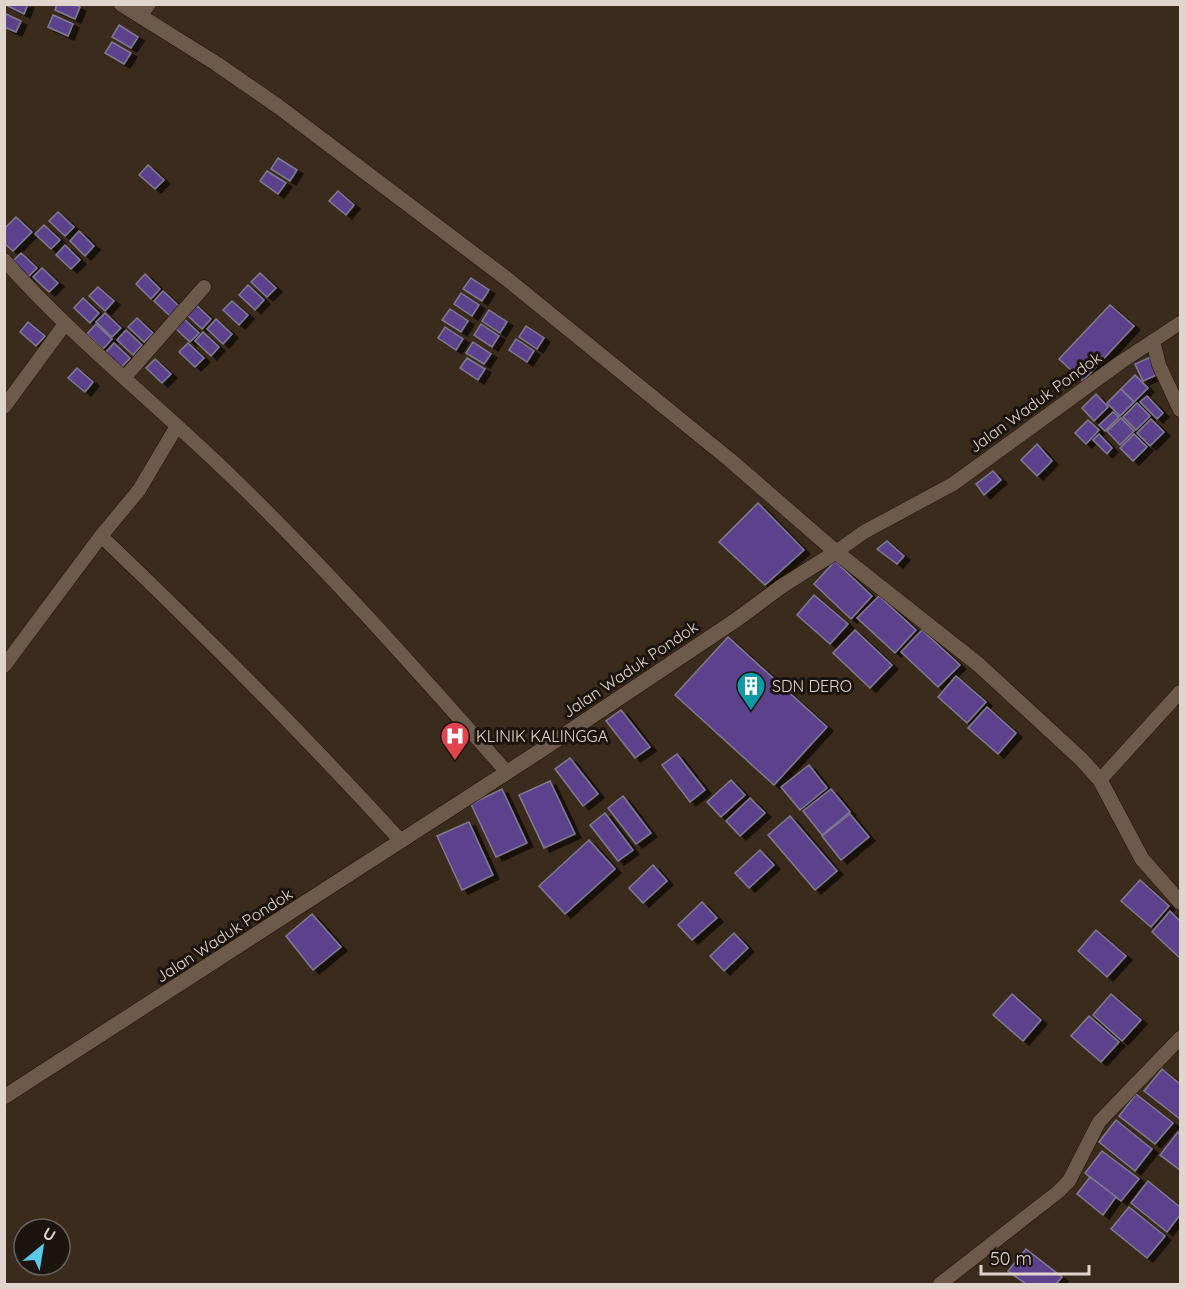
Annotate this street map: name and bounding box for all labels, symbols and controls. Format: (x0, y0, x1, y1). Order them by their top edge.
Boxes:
street label: Jalan Waduk Pondok (965, 347, 1105, 457)
street label: Jalan Waduk Pondok (558, 616, 702, 722)
building icon: SDN DERO (735, 670, 767, 712)
place label: SDN DERO (772, 676, 852, 696)
hospital icon: KLINIK KALINGGA (439, 720, 471, 762)
place label: KLINIK KALINGGA (476, 726, 608, 746)
street label: Jalan Waduk Pondok (152, 883, 296, 987)
north arrow (12, 1217, 72, 1277)
text: U (40, 1223, 59, 1245)
scale bar (981, 1238, 1089, 1276)
text: 50 m (990, 1247, 1032, 1270)

